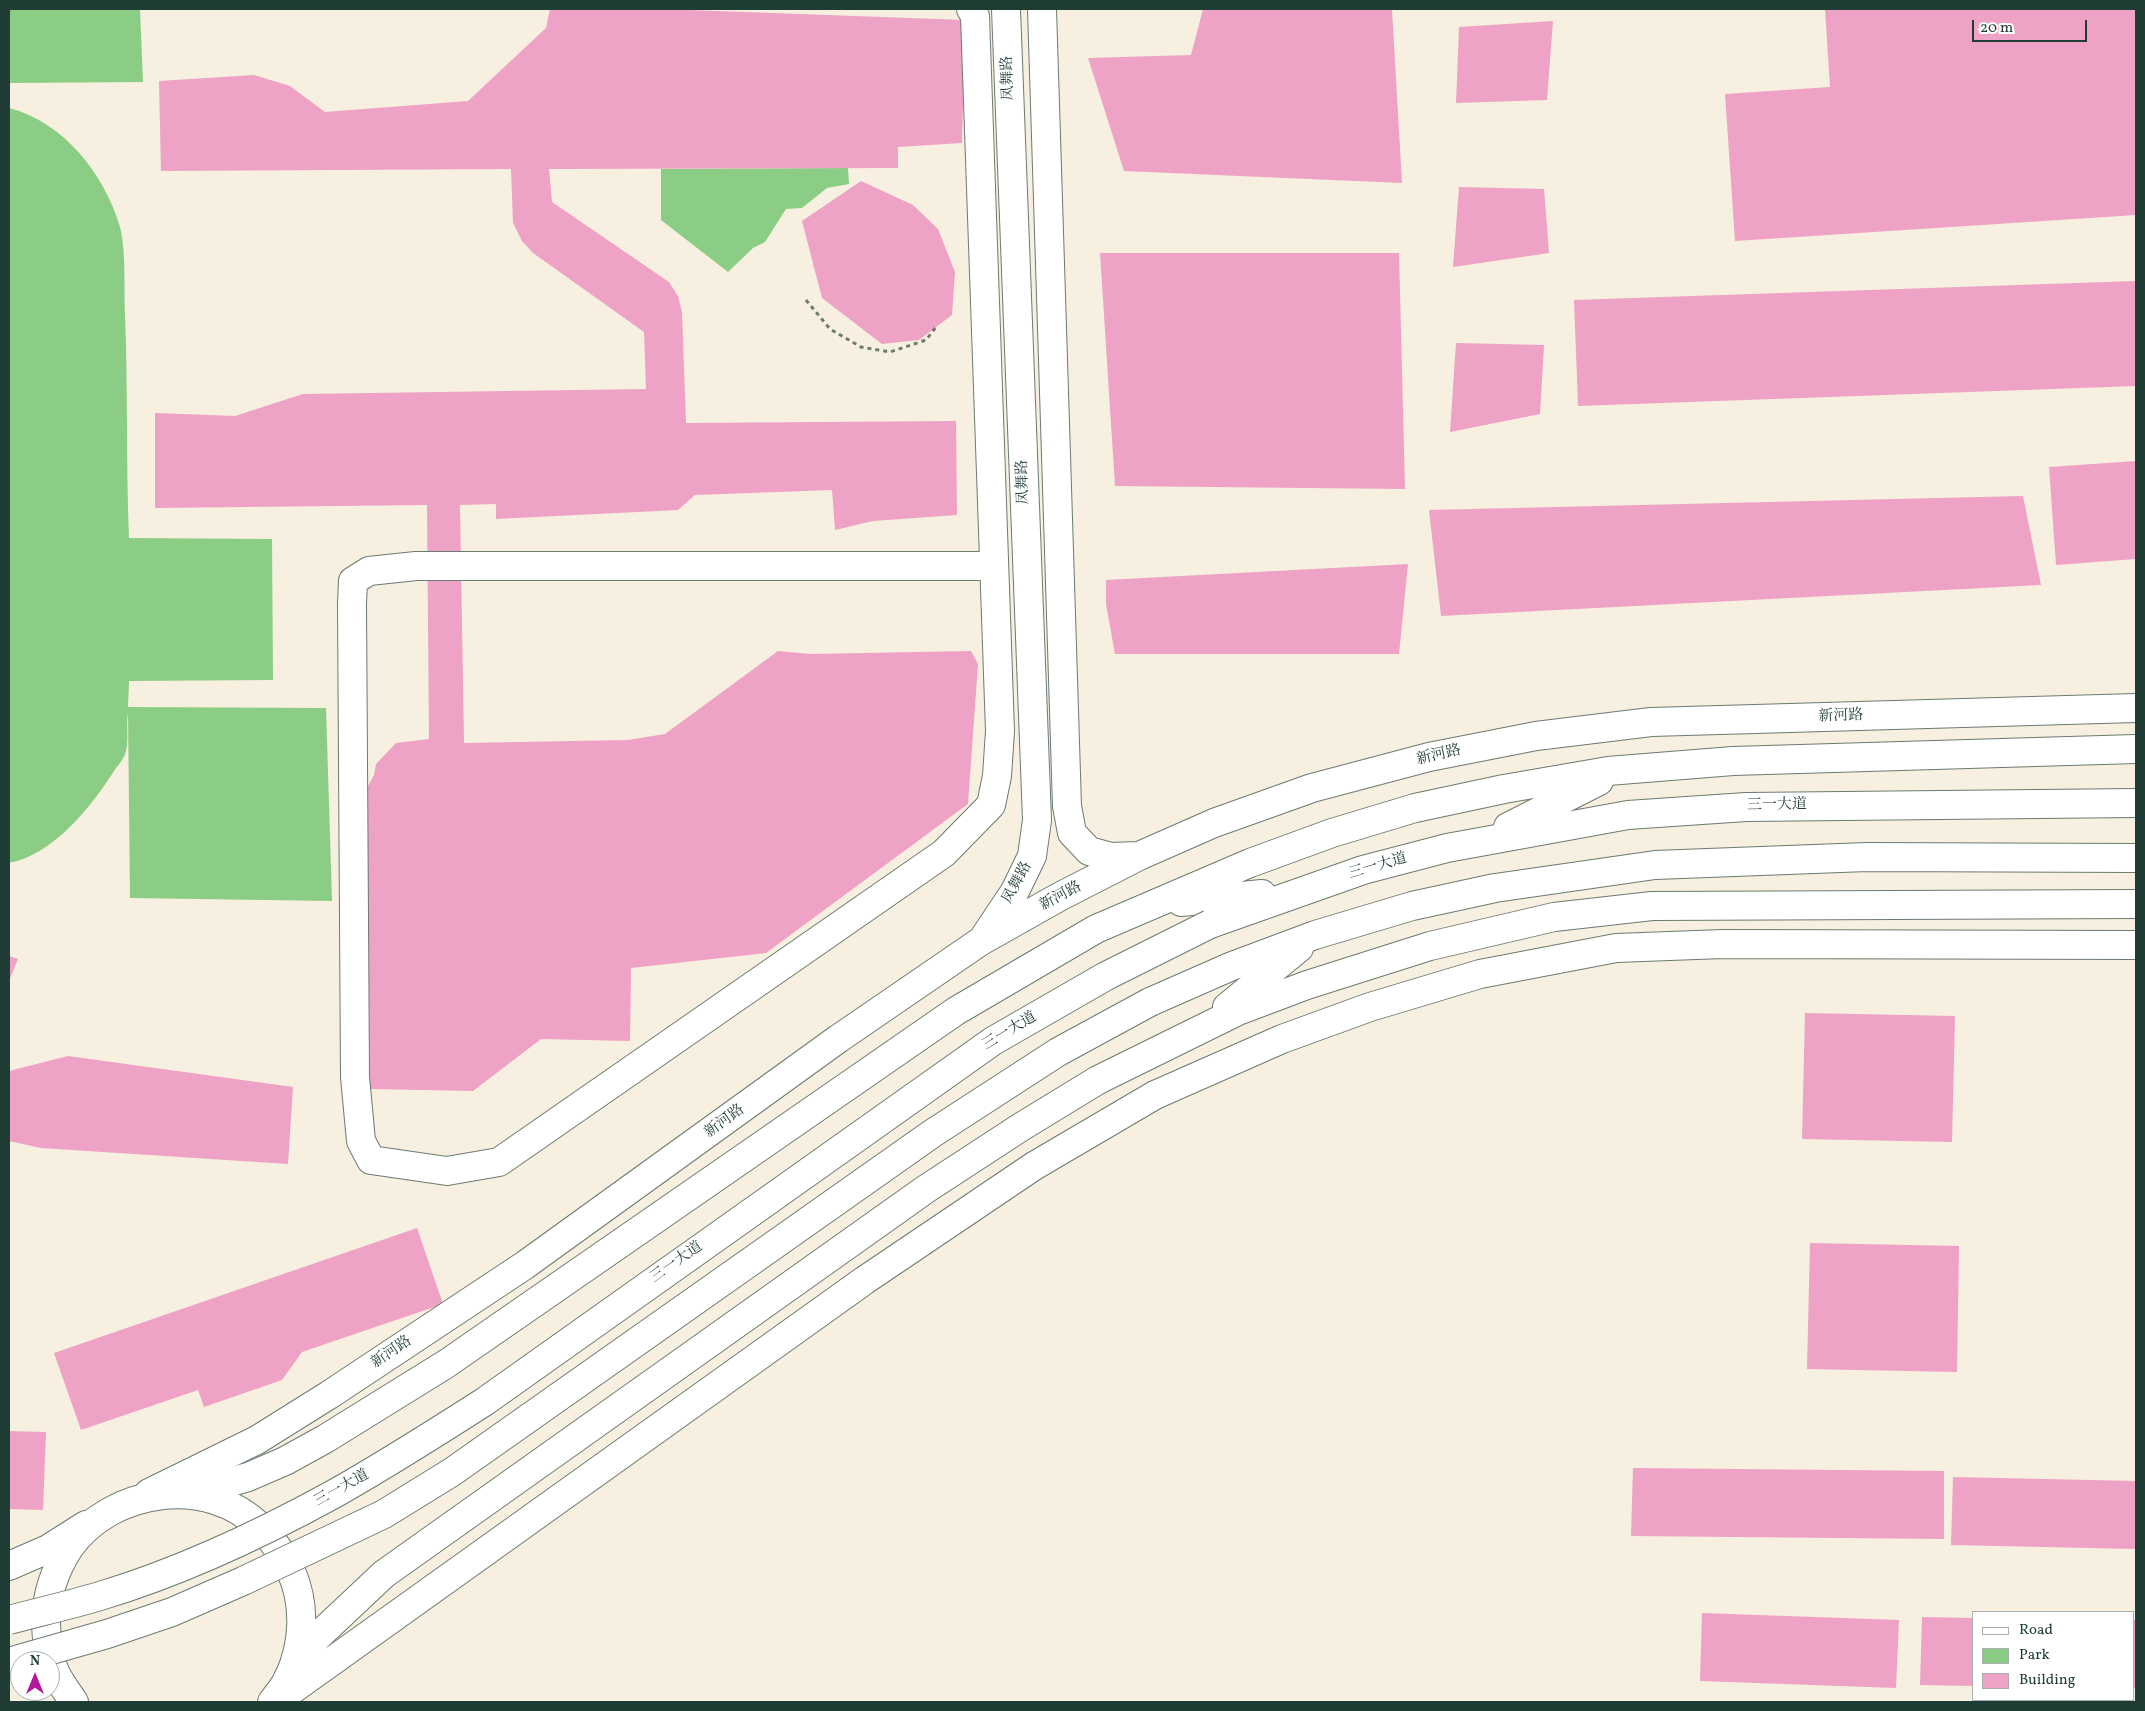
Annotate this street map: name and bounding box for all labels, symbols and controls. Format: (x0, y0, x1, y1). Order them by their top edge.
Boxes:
scale bar (1975, 10, 2090, 42)
text: 20 m (1980, 18, 2013, 39)
street label: 凤舞路 (999, 55, 1019, 101)
street label: 凤舞路 (1014, 459, 1034, 505)
street label: 新河路 (1818, 707, 1864, 727)
street label: 新河路 (1415, 742, 1463, 770)
street label: 三一大道 (1747, 796, 1807, 816)
street label: 三一大道 (1347, 850, 1409, 884)
street label: 凤舞路 (999, 859, 1037, 907)
street label: 新河路 (1037, 878, 1085, 916)
street label: 三一大道 (980, 1009, 1040, 1055)
street label: 新河路 (702, 1101, 748, 1143)
street label: 三一大道 (647, 1238, 707, 1288)
street label: 新河路 (368, 1333, 416, 1373)
street label: 三一大道 (311, 1467, 373, 1511)
legend (1972, 1611, 2135, 1701)
text: Road (2019, 1620, 2053, 1641)
text: Park (2019, 1645, 2050, 1666)
north arrow (10, 1651, 60, 1701)
text: N (30, 1652, 40, 1671)
text: Building (2019, 1670, 2075, 1691)

